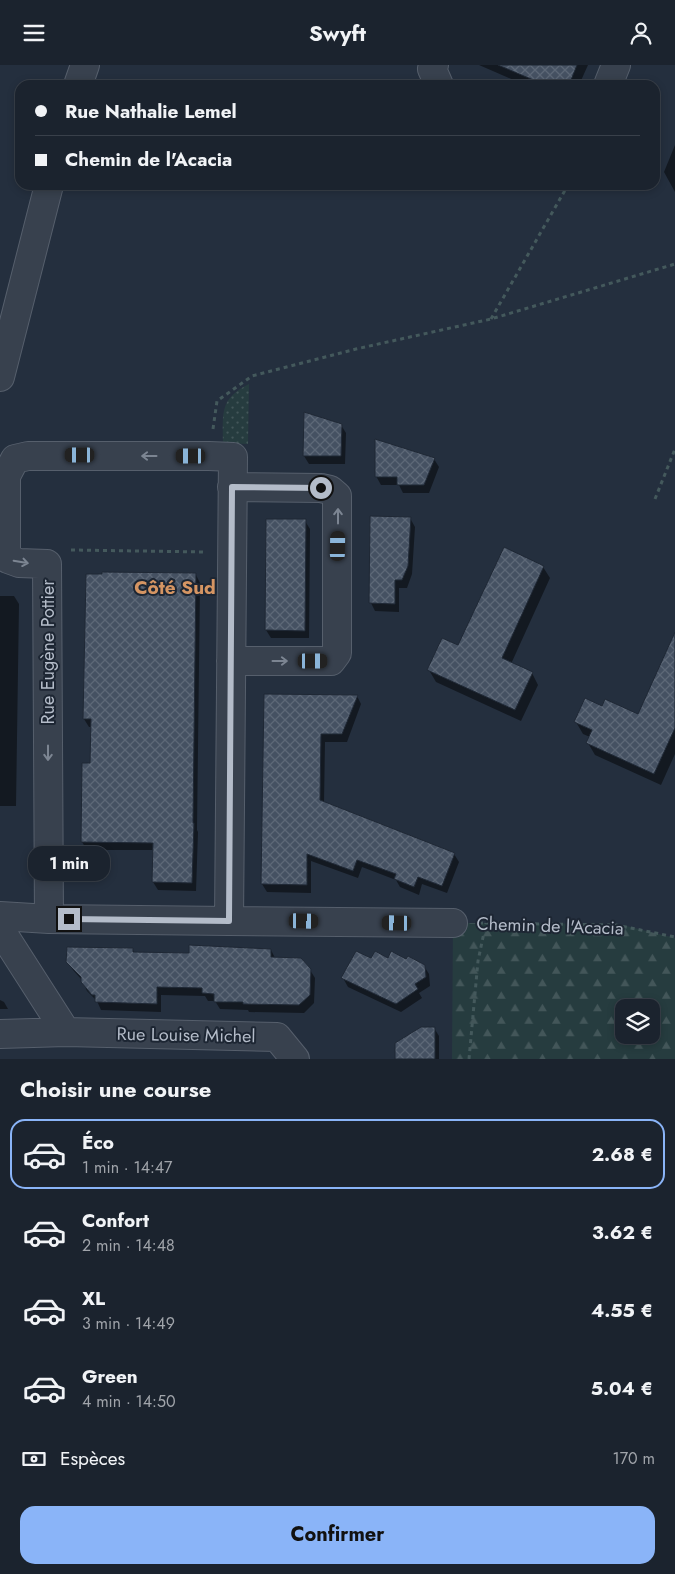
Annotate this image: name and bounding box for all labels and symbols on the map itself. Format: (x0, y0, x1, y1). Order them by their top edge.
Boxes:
car (65, 448, 95, 463)
car (176, 449, 206, 464)
one-way arrow (141, 451, 158, 461)
route start (310, 477, 332, 499)
one-way arrow (333, 509, 343, 525)
car (330, 531, 345, 561)
one-way arrow (13, 558, 29, 568)
district label: Côté Sud (134, 574, 216, 601)
street label: Rue Eugène Pottier (35, 579, 61, 725)
car (298, 654, 328, 669)
one-way arrow (271, 656, 287, 666)
one-way arrow (43, 744, 53, 761)
callout: 1 min (28, 847, 110, 881)
route end (58, 908, 80, 930)
street label: Chemin de l'Acacia (476, 910, 624, 942)
car (288, 913, 319, 929)
car (381, 915, 412, 931)
street label: Rue Louise Michel (116, 1021, 256, 1049)

